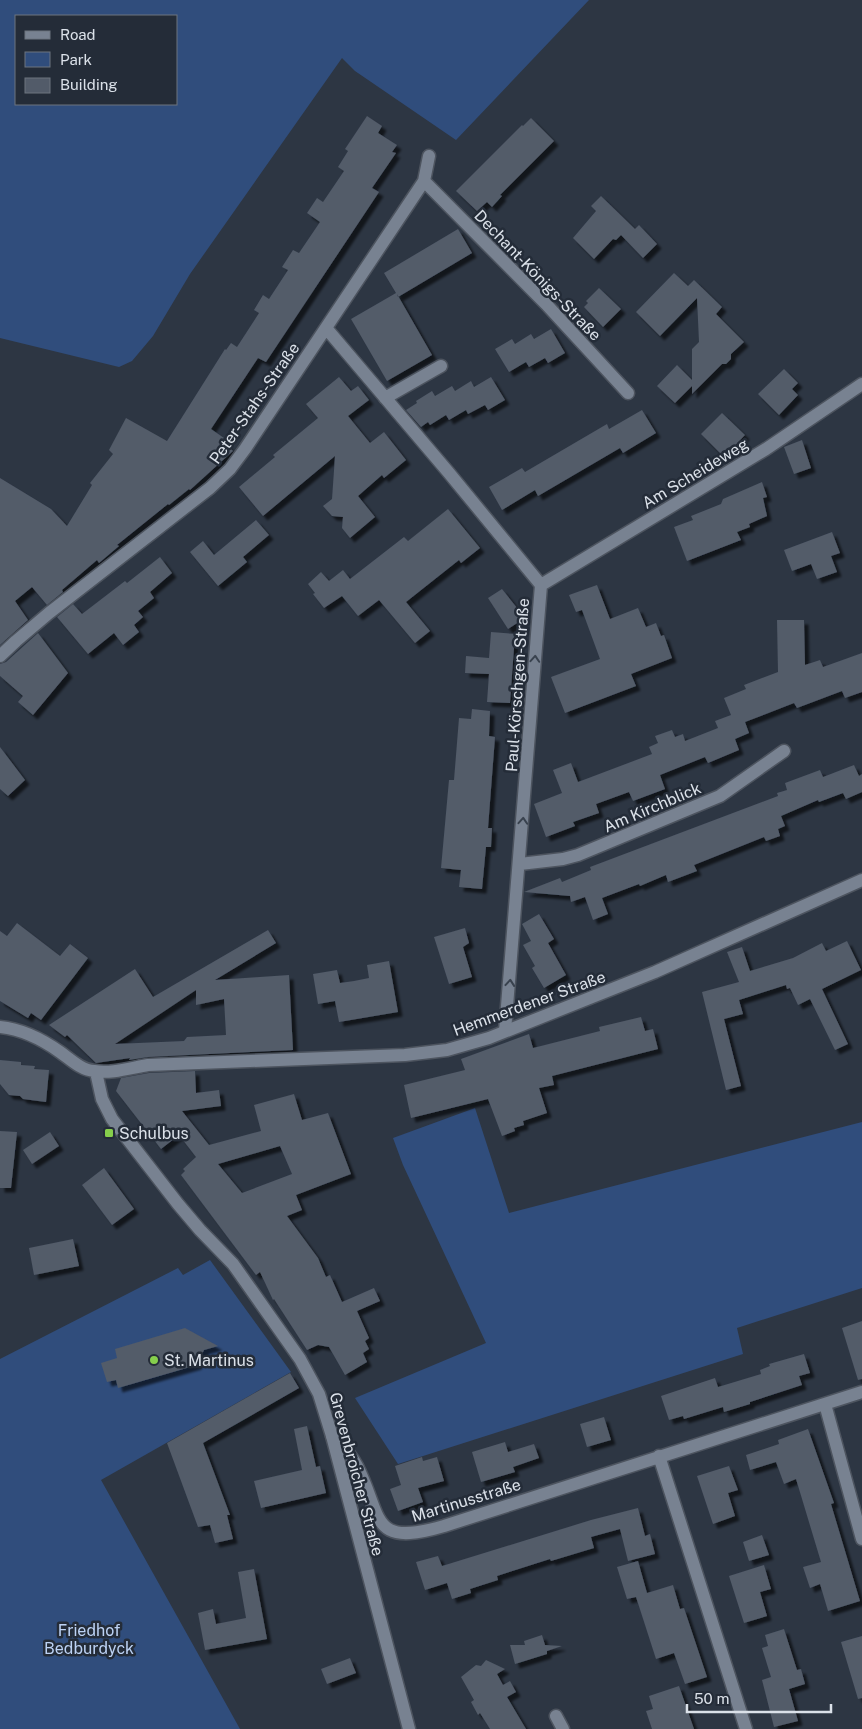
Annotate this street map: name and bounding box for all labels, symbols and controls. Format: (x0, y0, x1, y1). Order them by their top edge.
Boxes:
legend (15, 15, 178, 105)
text: Road (60, 26, 96, 43)
text: Park (60, 51, 92, 68)
text: Building (60, 76, 118, 93)
street label: Dechant-Königs-Straße (470, 206, 605, 345)
street label: Peter-Stahs-Straße (205, 339, 303, 468)
street label: Am Scheideweg (639, 434, 752, 513)
street label: Paul-Körschgen-Straße (502, 598, 533, 773)
one-way arrow (530, 654, 541, 662)
street label: Am Kirchblick (601, 778, 704, 836)
one-way arrow (517, 817, 528, 825)
street label: Hemmerdener Straße (450, 967, 608, 1040)
one-way arrow (504, 978, 515, 986)
place label: Schulbus (119, 1124, 189, 1143)
marker: Schulbus (103, 1127, 115, 1139)
place label: St. Martinus (164, 1351, 254, 1370)
marker: St. Martinus (148, 1354, 160, 1366)
street label: Grevenbroicher Straße (326, 1390, 388, 1558)
street label: Martinusstraße (409, 1475, 523, 1526)
park label: Friedhof Bedburdyck (44, 1621, 134, 1658)
scale bar (687, 1682, 831, 1714)
text: 50 m (694, 1690, 729, 1707)

